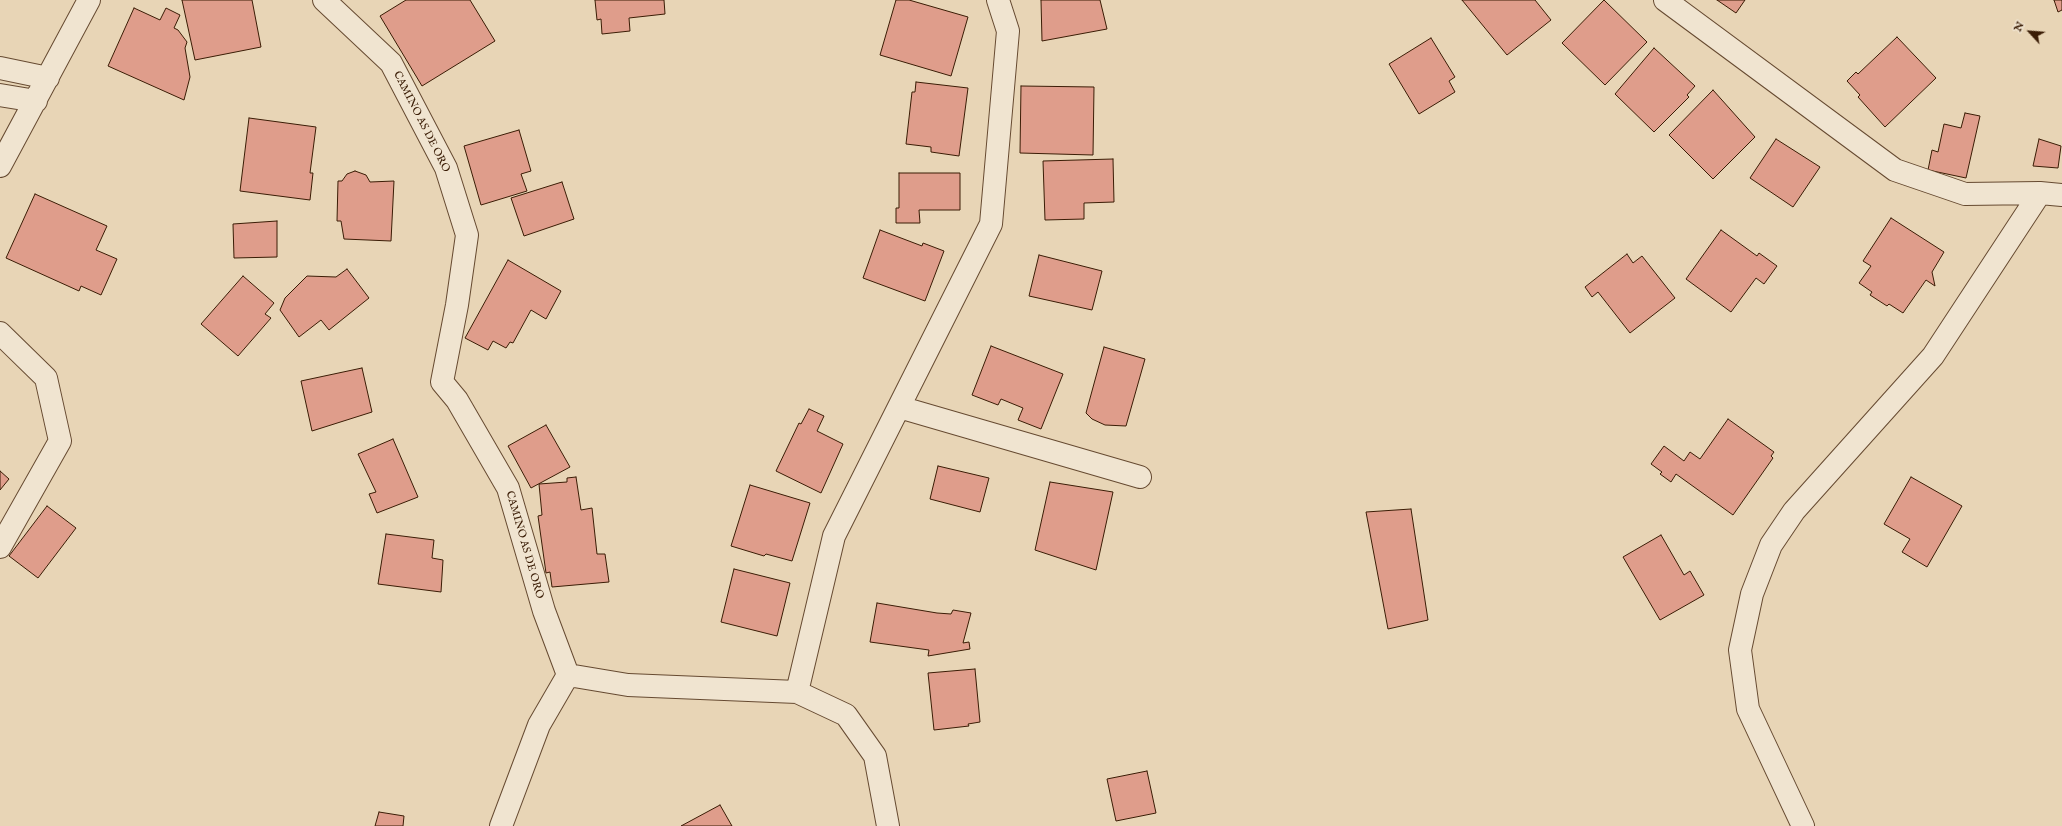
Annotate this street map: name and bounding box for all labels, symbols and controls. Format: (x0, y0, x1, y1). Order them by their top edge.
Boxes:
north arrow (2010, 12, 2050, 52)
text: N (2011, 19, 2028, 34)
street label: CAMINO AS DE ORO (390, 69, 452, 175)
street label: CAMINO AS DE ORO (502, 490, 546, 600)

